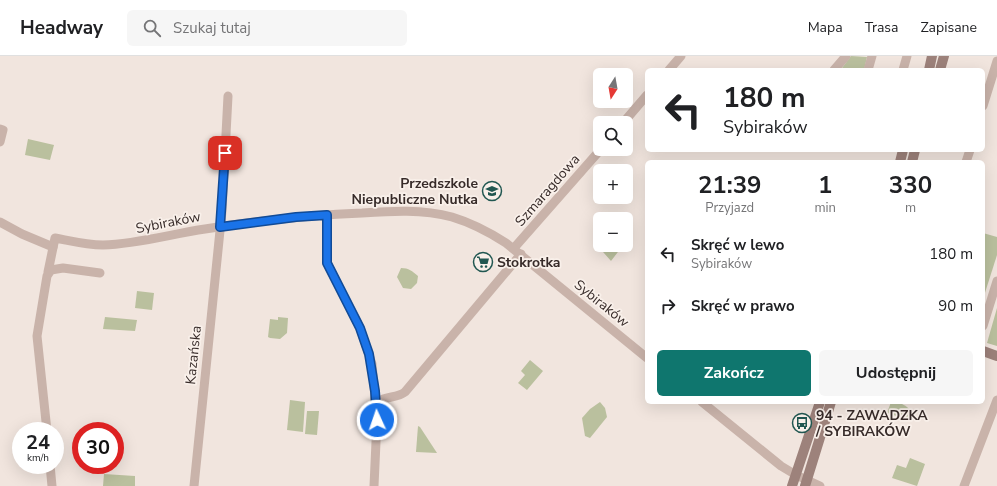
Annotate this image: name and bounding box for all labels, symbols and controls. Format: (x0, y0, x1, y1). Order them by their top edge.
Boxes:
search box (127, 10, 407, 46)
text: Headway (20, 15, 103, 41)
icon: search (141, 17, 163, 39)
text: Szukaj tutaj (173, 18, 251, 38)
text: Mapa (808, 18, 843, 37)
text: Trasa (865, 18, 899, 37)
text: Zapisane (921, 18, 977, 37)
north arrow (593, 68, 633, 108)
map controls (593, 68, 633, 252)
text: 180 m (723, 79, 806, 117)
icon: left (657, 84, 709, 136)
text: Sybiraków (723, 115, 808, 139)
button: search (593, 116, 633, 156)
pin (208, 136, 242, 170)
icon: arrive (214, 142, 236, 164)
street label: Szmaragdowa (511, 150, 584, 231)
button: + (593, 164, 633, 204)
text: 21:39 (698, 169, 761, 201)
text: 1 (818, 169, 832, 201)
text: 330 (889, 169, 932, 201)
place label: Przedszkole Niepubliczne Nutka (352, 174, 478, 209)
school or university icon: Przedszkole Niepubliczne Nutka (481, 180, 503, 202)
text: Przyjazd (705, 199, 754, 217)
text: min (814, 199, 836, 217)
text: m (905, 199, 916, 217)
street label: Sybiraków (134, 207, 202, 238)
button: − (593, 212, 633, 252)
text: Skręć w lewo (691, 235, 784, 255)
icon: left (657, 243, 679, 265)
text: 180 m (929, 244, 973, 264)
supermarket icon: Stokrotka (472, 251, 494, 273)
place label: Stokrotka (497, 253, 560, 272)
text: Sybiraków (691, 255, 752, 273)
street label: Sybiraków (570, 275, 633, 332)
icon: right (657, 295, 679, 317)
text: Skręć w prawo (691, 296, 795, 316)
text: 90 m (938, 296, 973, 316)
street label: Kazańska (181, 325, 206, 385)
button: Zakończ (657, 350, 811, 396)
button: Udostępnij (819, 350, 973, 396)
position arrow (356, 399, 398, 441)
place label: 94 - ZAWADZKA / SYBIRAKÓW (815, 406, 928, 441)
bus stop icon: 94 - ZAWADZKA / SYBIRAKÓW (791, 412, 813, 434)
speed limit sign: 30 (72, 422, 124, 474)
text: 24 (26, 429, 50, 456)
text: km/h (27, 451, 49, 465)

